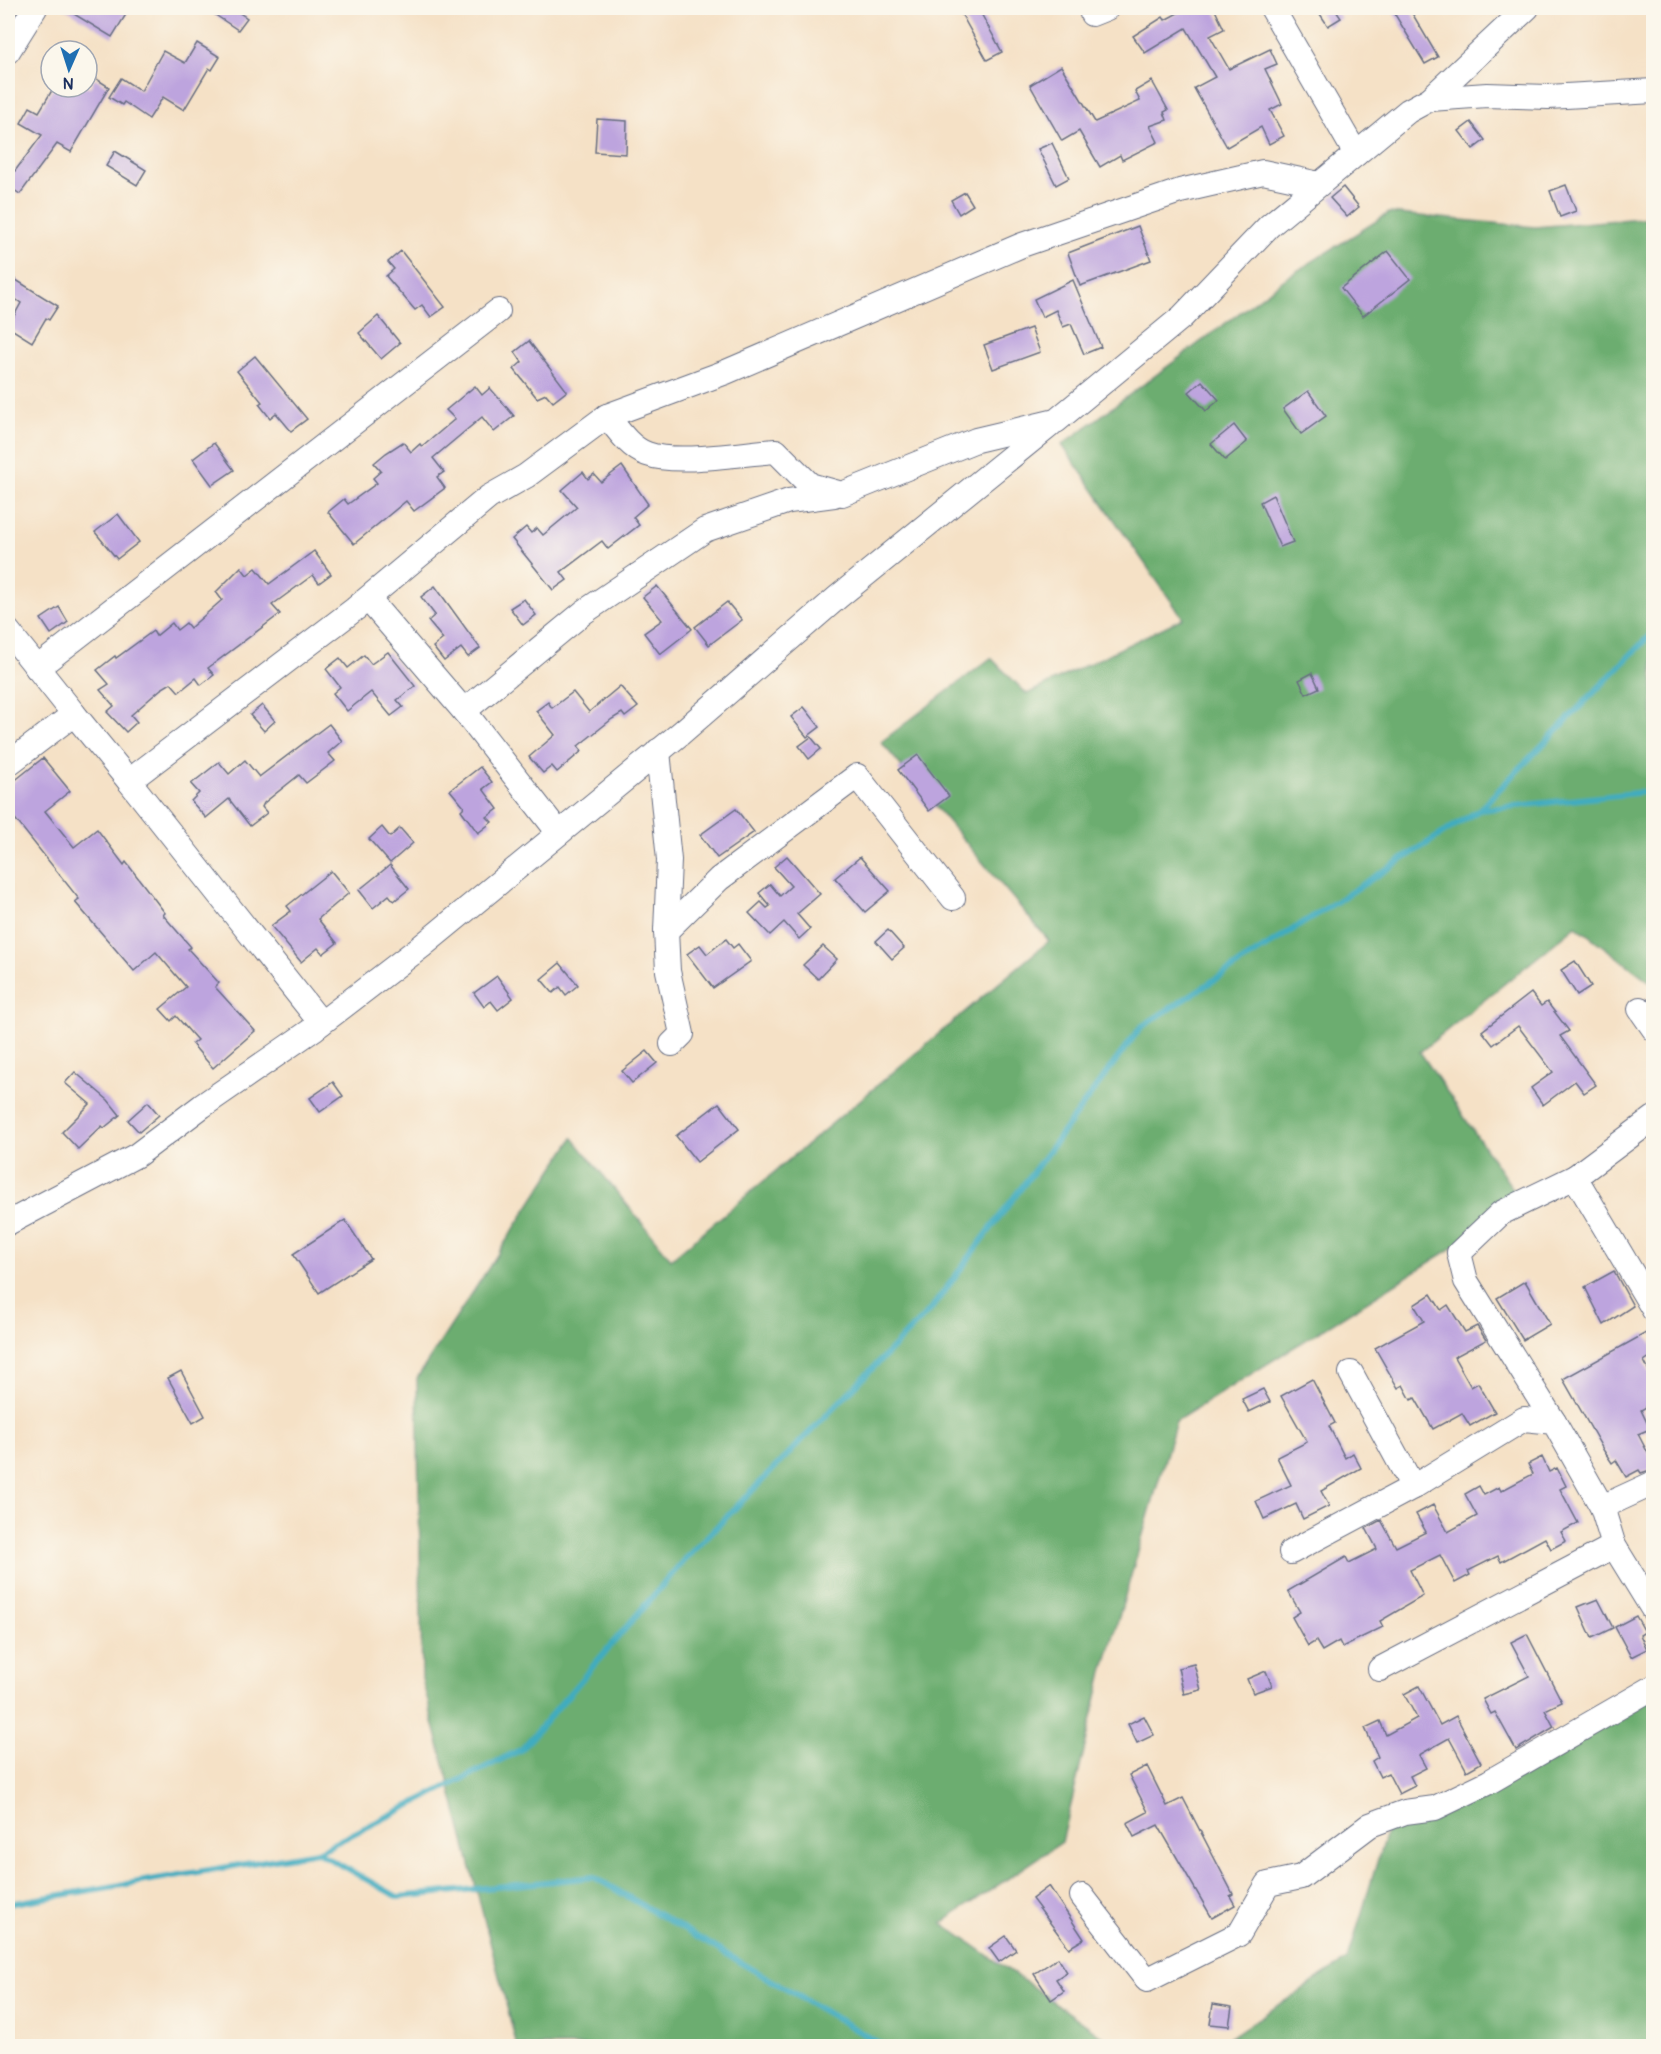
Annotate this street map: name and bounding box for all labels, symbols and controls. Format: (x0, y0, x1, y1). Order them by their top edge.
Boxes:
north arrow (39, 39, 99, 99)
text: N (62, 73, 74, 93)

